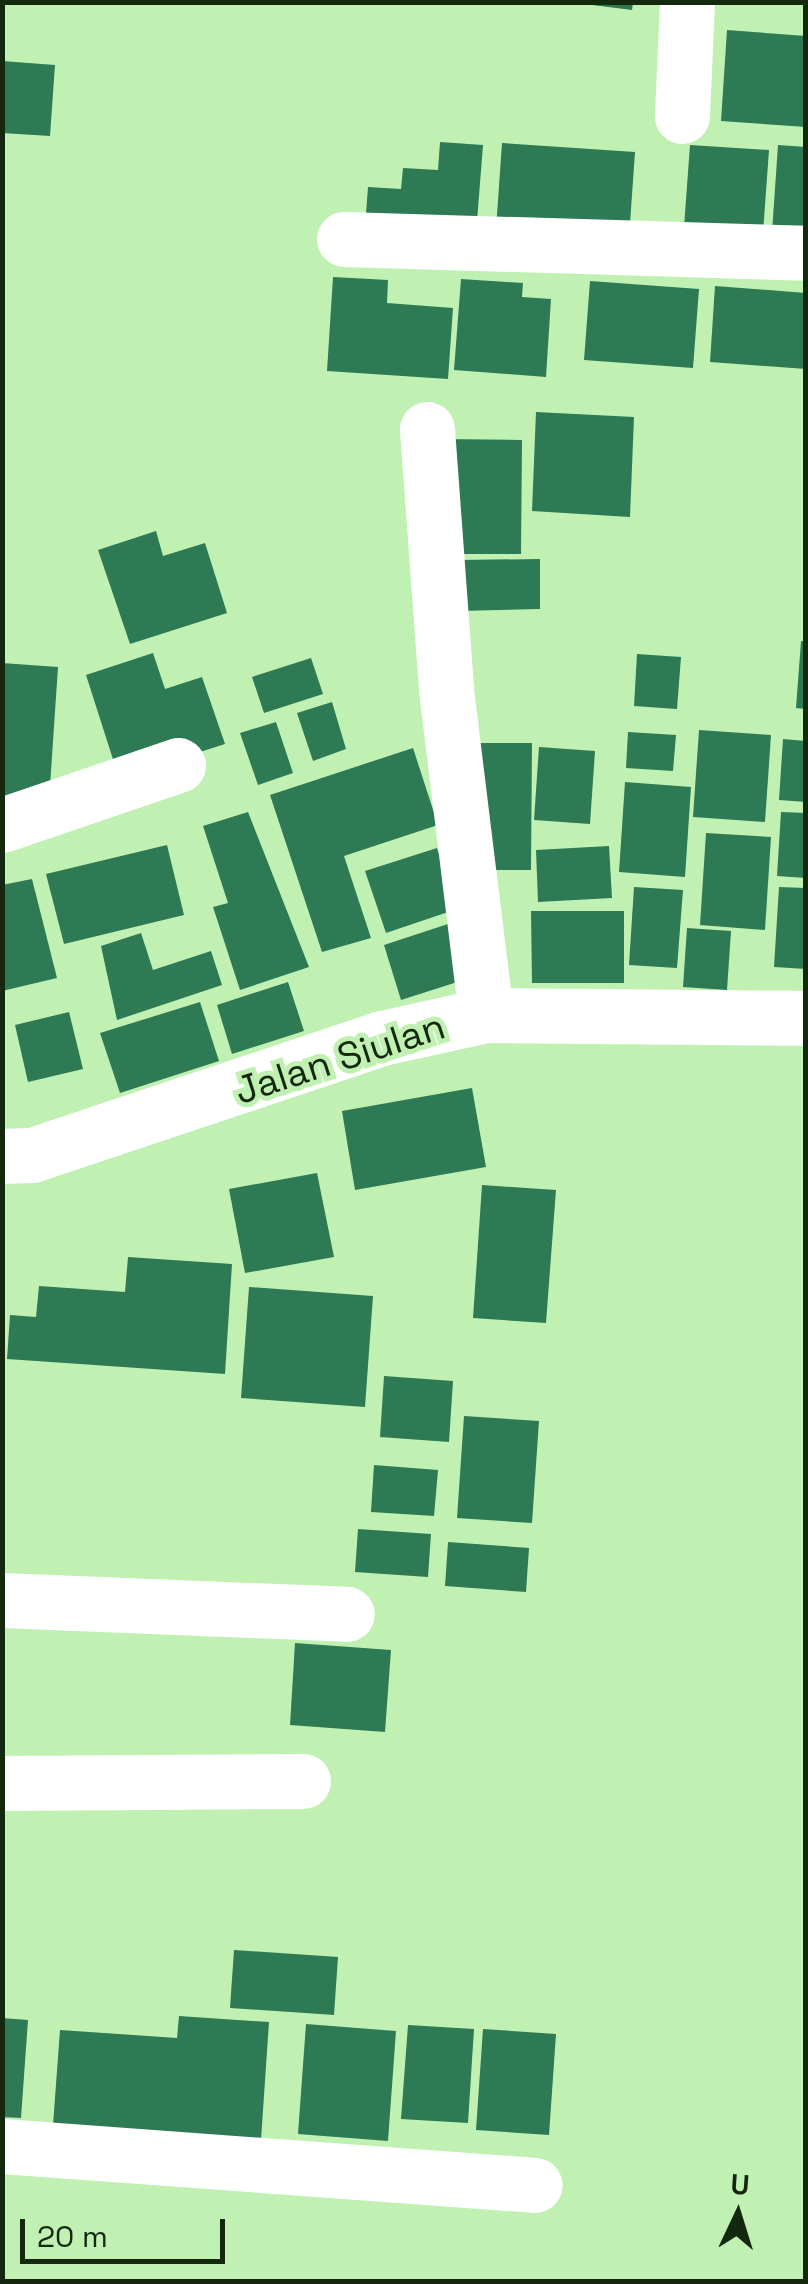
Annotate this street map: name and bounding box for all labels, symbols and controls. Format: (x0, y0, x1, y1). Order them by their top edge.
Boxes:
street label: Jalan Siulan (229, 1004, 451, 1114)
north arrow (688, 2164, 788, 2264)
text: U (729, 2165, 751, 2203)
scale bar (25, 2199, 230, 2261)
text: 20 m (37, 2217, 108, 2256)

